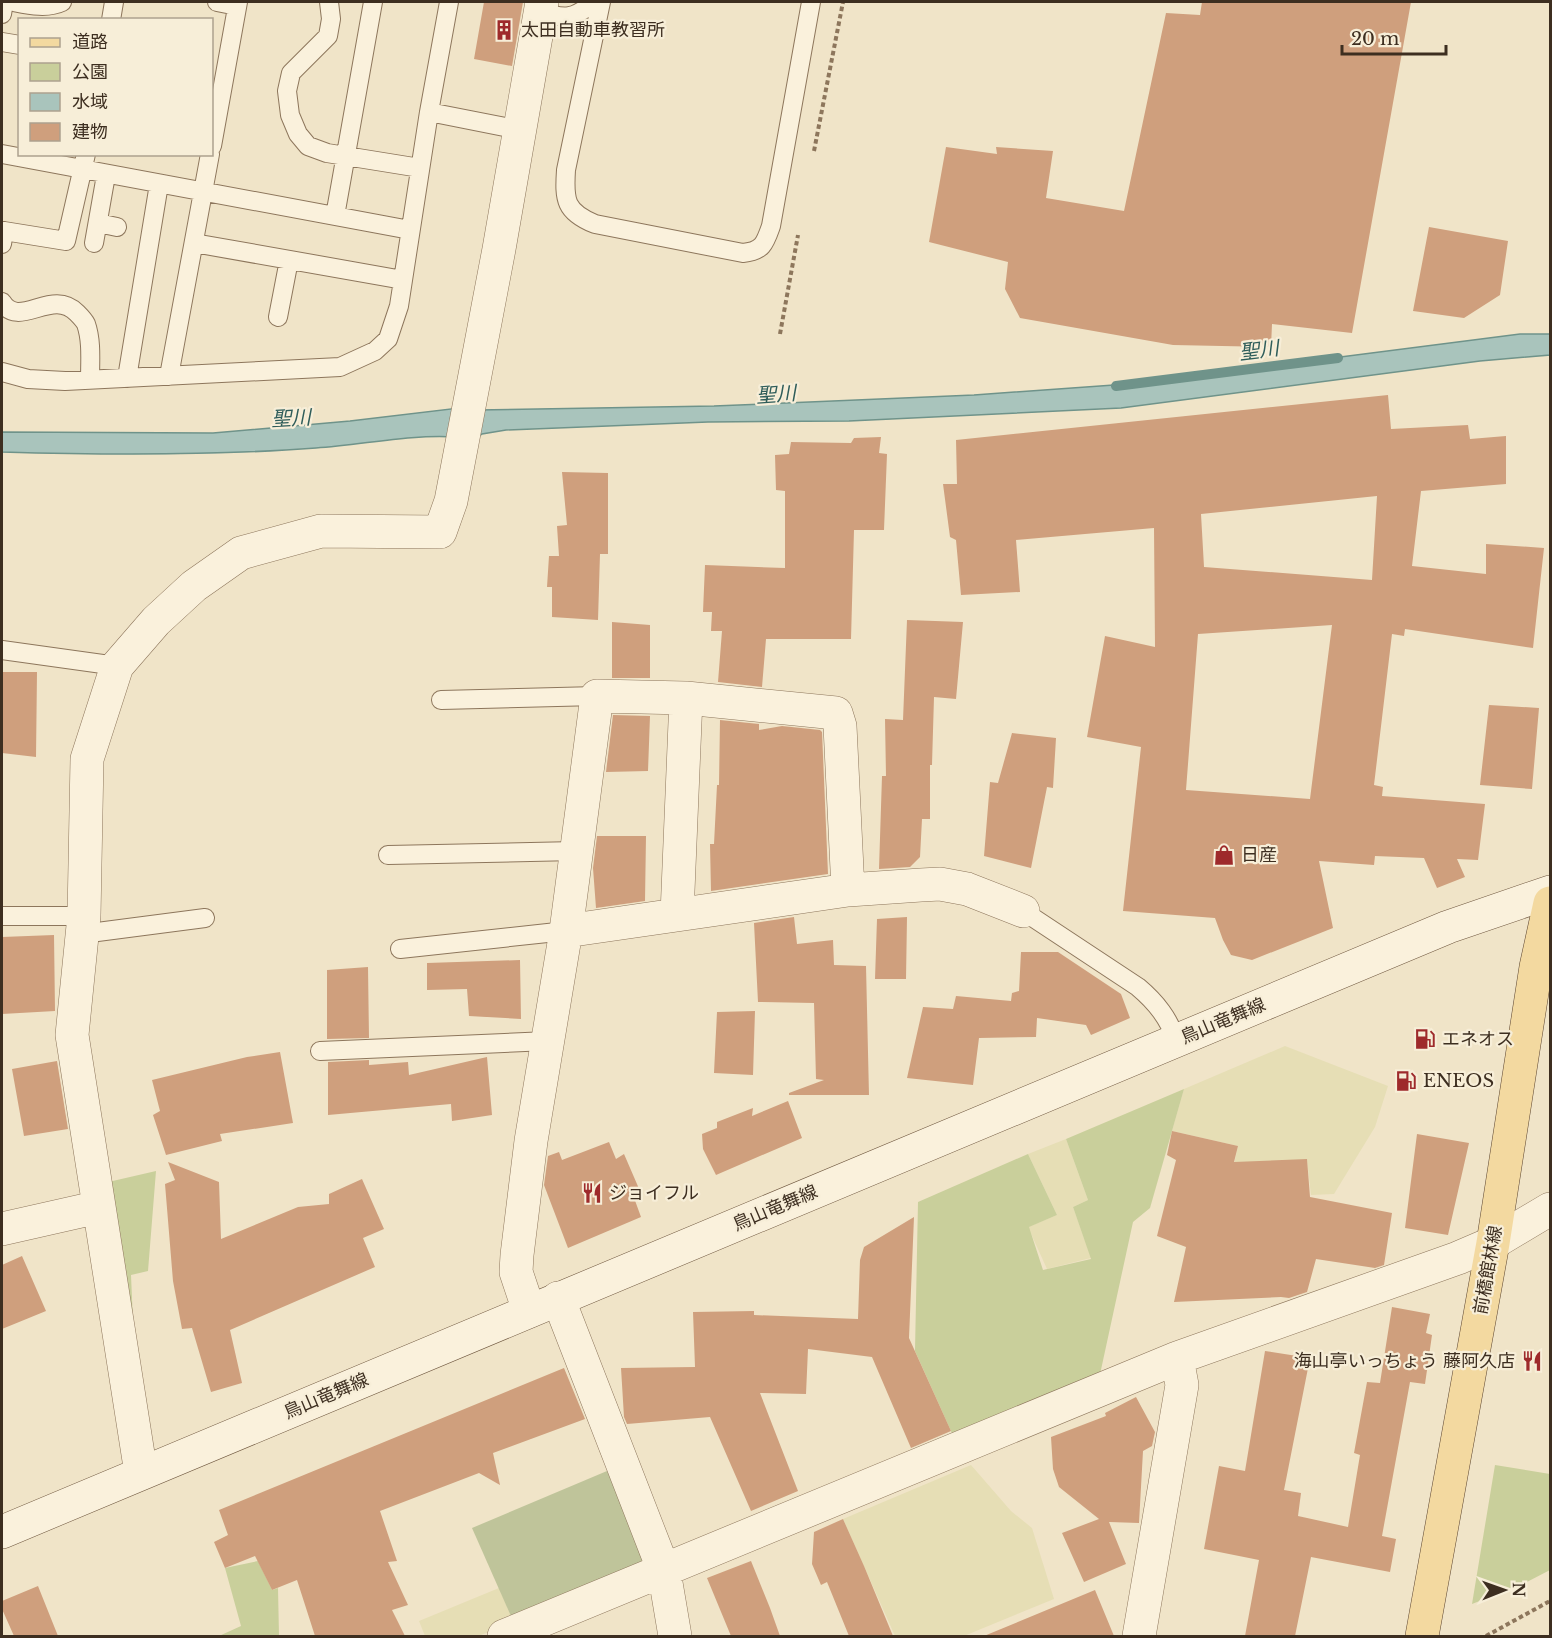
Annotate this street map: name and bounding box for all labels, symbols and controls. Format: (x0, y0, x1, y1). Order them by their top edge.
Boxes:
legend (18, 18, 213, 156)
building icon: 太田自動車教習所 (492, 18, 516, 42)
scale bar (1342, 18, 1446, 56)
place label: 太田自動車教習所 (521, 19, 665, 41)
text: 20 m (1351, 28, 1399, 50)
text: 道路 (72, 31, 108, 53)
text: 公園 (72, 61, 108, 83)
text: 水域 (72, 91, 108, 113)
text: 建物 (72, 121, 108, 143)
water label: 聖川 (1238, 335, 1282, 364)
water label: 聖川 (755, 380, 799, 407)
water label: 聖川 (270, 405, 314, 431)
shop icon: 日産 (1212, 843, 1236, 867)
place label: 日産 (1241, 844, 1277, 866)
street label: 鳥山竜舞線 (1177, 993, 1269, 1049)
fuel station icon: エネオス (1413, 1027, 1437, 1051)
place label: エネオス (1442, 1028, 1514, 1050)
fuel station icon: ENEOS (1394, 1069, 1418, 1093)
place label: ENEOS (1423, 1070, 1494, 1092)
street label: 鳥山竜舞線 (729, 1180, 821, 1236)
restaurant icon: ジョイフル (580, 1181, 604, 1205)
place label: ジョイフル (609, 1182, 699, 1204)
street label: 前橋館林線 (1469, 1224, 1507, 1316)
restaurant icon: 海山亭いっちょう 藤阿久店 (1520, 1349, 1544, 1373)
place label: 海山亭いっちょう 藤阿久店 (1294, 1350, 1515, 1372)
street label: 鳥山竜舞線 (280, 1368, 372, 1424)
north arrow (1474, 1560, 1534, 1620)
text: N (1509, 1582, 1529, 1597)

